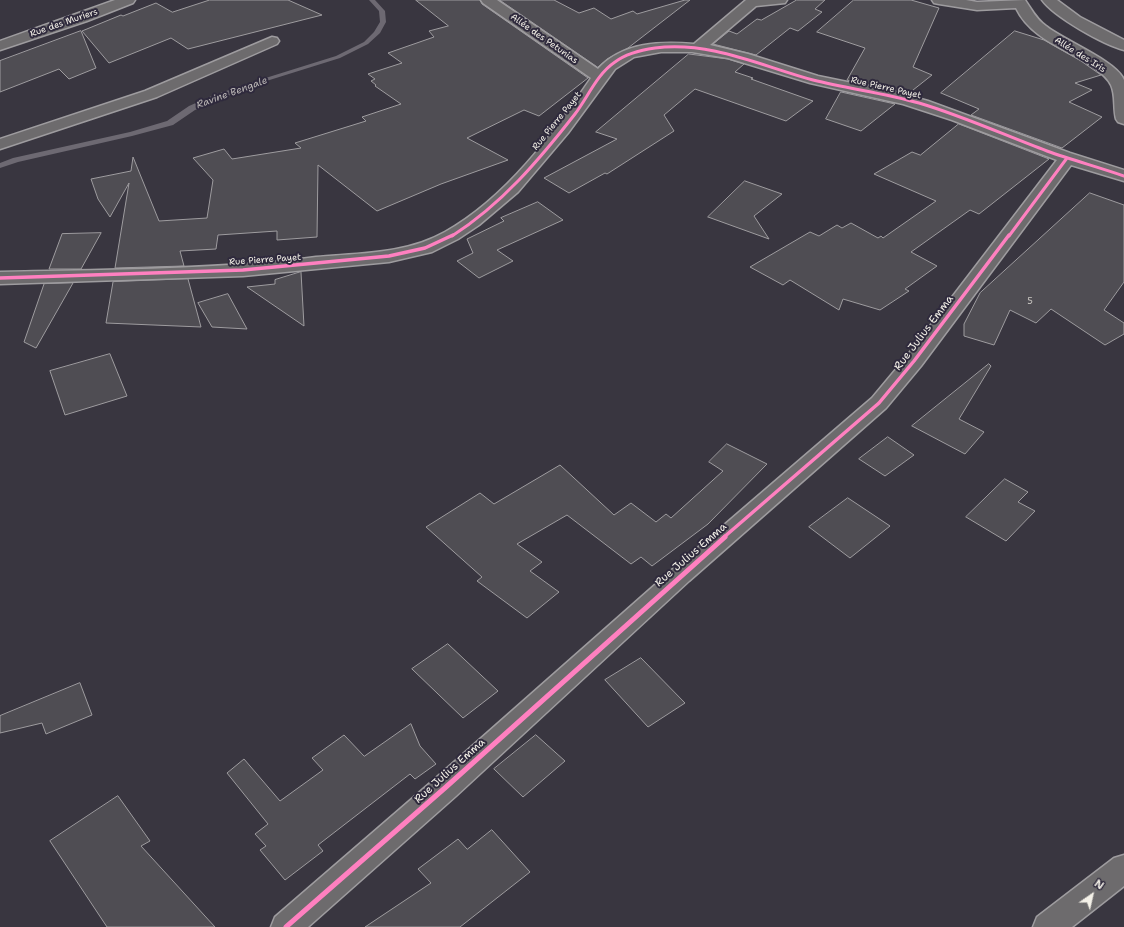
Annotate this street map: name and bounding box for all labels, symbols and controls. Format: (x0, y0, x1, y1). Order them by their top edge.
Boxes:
street label: Rue des Muriers (29, 6, 99, 40)
street label: Allée des Petunias (508, 12, 580, 66)
street label: Allée des Iris (1052, 35, 1108, 75)
water label: Ravine Bengale (195, 75, 269, 111)
street label: Rue Pierre Payet (850, 75, 922, 101)
street label: Rue Pierre Payet (530, 90, 584, 152)
street label: Rue Pierre Payet (229, 252, 301, 268)
street label: Rue Julius Emma (891, 293, 957, 373)
house number: 5 (1027, 297, 1033, 307)
street label: Rue Julius Emma (652, 520, 730, 590)
street label: Rue Julius Emma (412, 736, 488, 806)
north arrow (1072, 875, 1112, 915)
text: N (1091, 876, 1107, 893)

